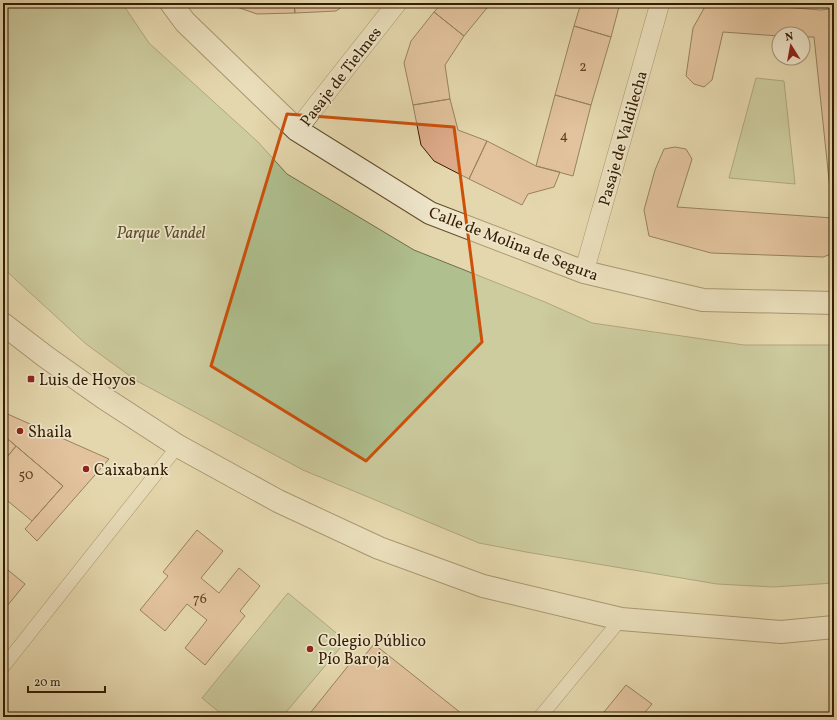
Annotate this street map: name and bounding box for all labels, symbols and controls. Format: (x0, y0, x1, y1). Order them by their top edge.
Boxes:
street label: Pasaje de Tielmes (296, 23, 388, 132)
north arrow (771, 26, 811, 66)
text: N (784, 30, 795, 46)
house number: 2 (579, 58, 587, 77)
street label: Pasaje de Valdilecha (594, 68, 654, 209)
house number: 4 (560, 127, 568, 146)
street label: Calle de Molina de Segura (425, 202, 601, 287)
park label: Parque Vandel (116, 223, 206, 245)
place label: Luis de Hoyos (39, 370, 136, 392)
marker: Luis de Hoyos (26, 374, 36, 384)
place label: Shaila (28, 422, 72, 444)
marker: Shaila (15, 426, 25, 436)
place label: Caixabank (94, 460, 169, 482)
marker: Caixabank (81, 464, 91, 474)
house number: 50 (19, 466, 33, 485)
house number: 76 (193, 590, 207, 609)
place label: Colegio Público Pío Baroja (318, 631, 426, 671)
marker: Colegio Público Pío Baroja (305, 644, 315, 654)
scale bar (28, 668, 105, 694)
text: 20 m (34, 675, 61, 691)

